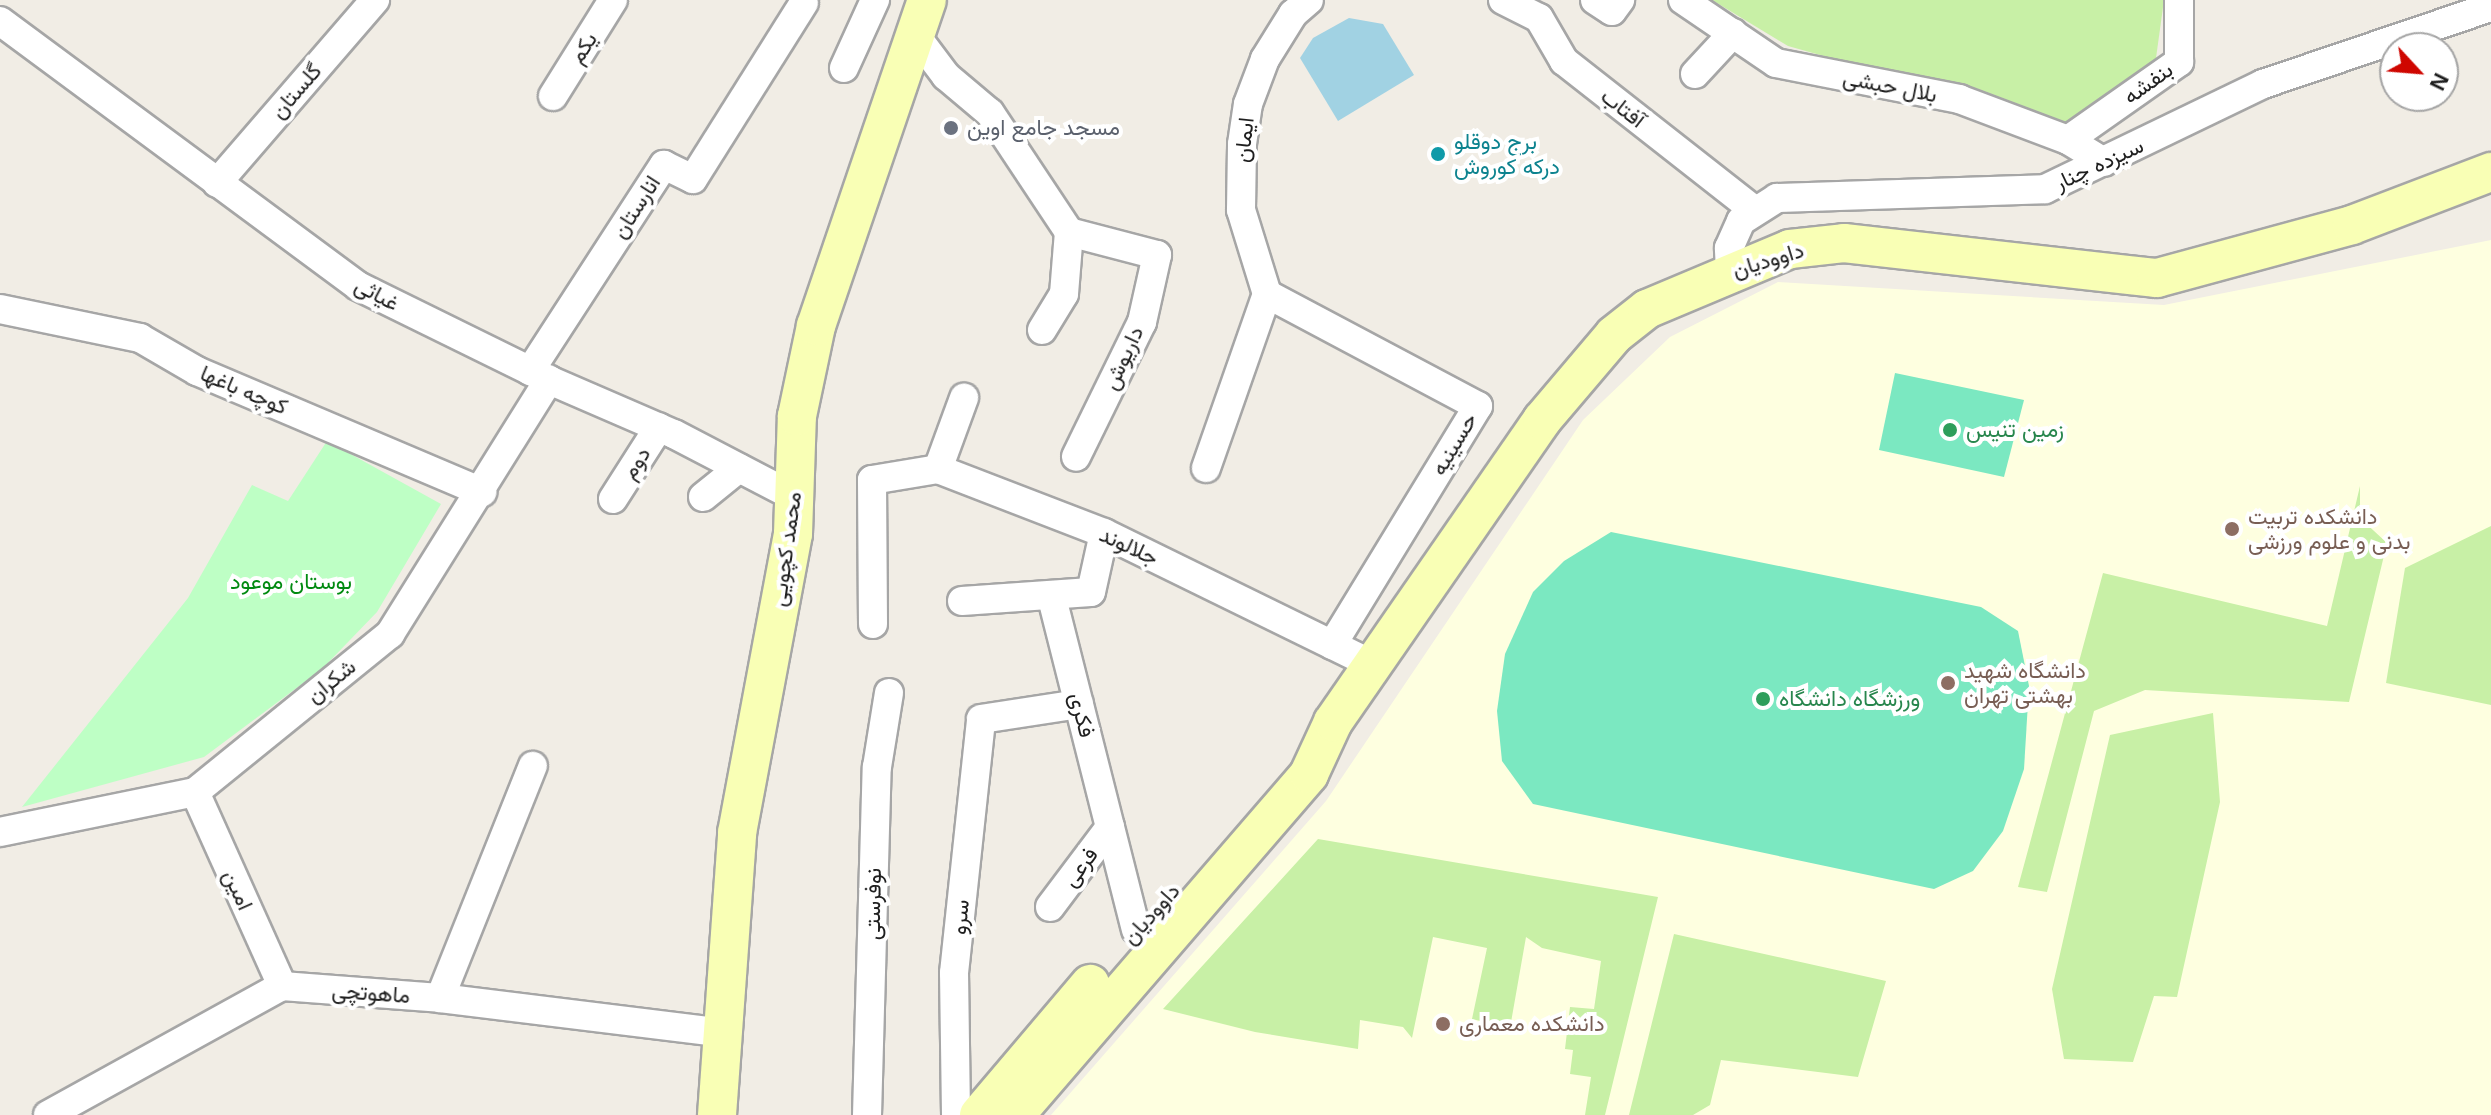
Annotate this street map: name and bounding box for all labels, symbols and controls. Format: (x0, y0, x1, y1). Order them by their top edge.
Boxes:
street label: یکم (563, 27, 603, 69)
north arrow (2379, 32, 2459, 112)
street label: بنفشه (2118, 56, 2178, 110)
street label: گلستان (265, 58, 327, 124)
street label: بلال حبشی (1841, 64, 1939, 108)
text: N (2425, 69, 2454, 94)
street label: آفتاب (1596, 83, 1650, 133)
place label: مسجد جامع اوین (967, 115, 1120, 141)
street label: ایمان (1229, 116, 1259, 164)
marker: مسجد جامع اوین (942, 119, 960, 137)
place label: برج دوقلو درکه کوروش (1454, 128, 1560, 180)
street label: سیزده چنار (2050, 132, 2148, 196)
marker: برج دوقلو درکه کوروش (1429, 145, 1447, 163)
street label: انارستان (606, 171, 666, 243)
street label: داوودیان (1729, 237, 1807, 283)
street label: غیاثی (350, 271, 404, 317)
street label: داریوش (1097, 322, 1149, 394)
street label: کوچه باغها (196, 360, 292, 420)
street label: حسینیه (1425, 408, 1483, 480)
place label: زمین تنیس (1966, 417, 2064, 443)
marker: زمین تنیس (1941, 421, 1959, 439)
street label: دوم (616, 442, 656, 484)
street label: محمد کچویی (765, 490, 807, 608)
place label: دانشکده تربیت بدنی و علوم ورزشی (2248, 503, 2411, 554)
marker: دانشکده تربیت بدنی و علوم ورزشی (2223, 520, 2241, 538)
street label: جلالوند (1095, 521, 1163, 571)
park label: بوستان موعود (230, 569, 352, 595)
street label: شکران (301, 653, 361, 709)
place label: دانشگاه شهید بهشتی تهران (1964, 657, 2086, 708)
marker: دانشگاه شهید بهشتی تهران (1939, 674, 1957, 692)
place label: ورزشگاه دانشگاه (1779, 686, 1920, 712)
street label: فکری (1064, 690, 1100, 740)
marker: ورزشگاه دانشگاه (1754, 690, 1772, 708)
street label: فرعی (1057, 842, 1103, 892)
street label: امین (218, 866, 258, 914)
street label: نوفرستی (859, 868, 887, 940)
street label: داوودیان (1117, 878, 1185, 950)
street label: سرو (945, 898, 975, 936)
street label: ماهوتچی (331, 977, 411, 1009)
place label: دانشکده معماری (1459, 1011, 1605, 1037)
marker: دانشکده معماری (1434, 1015, 1452, 1033)

